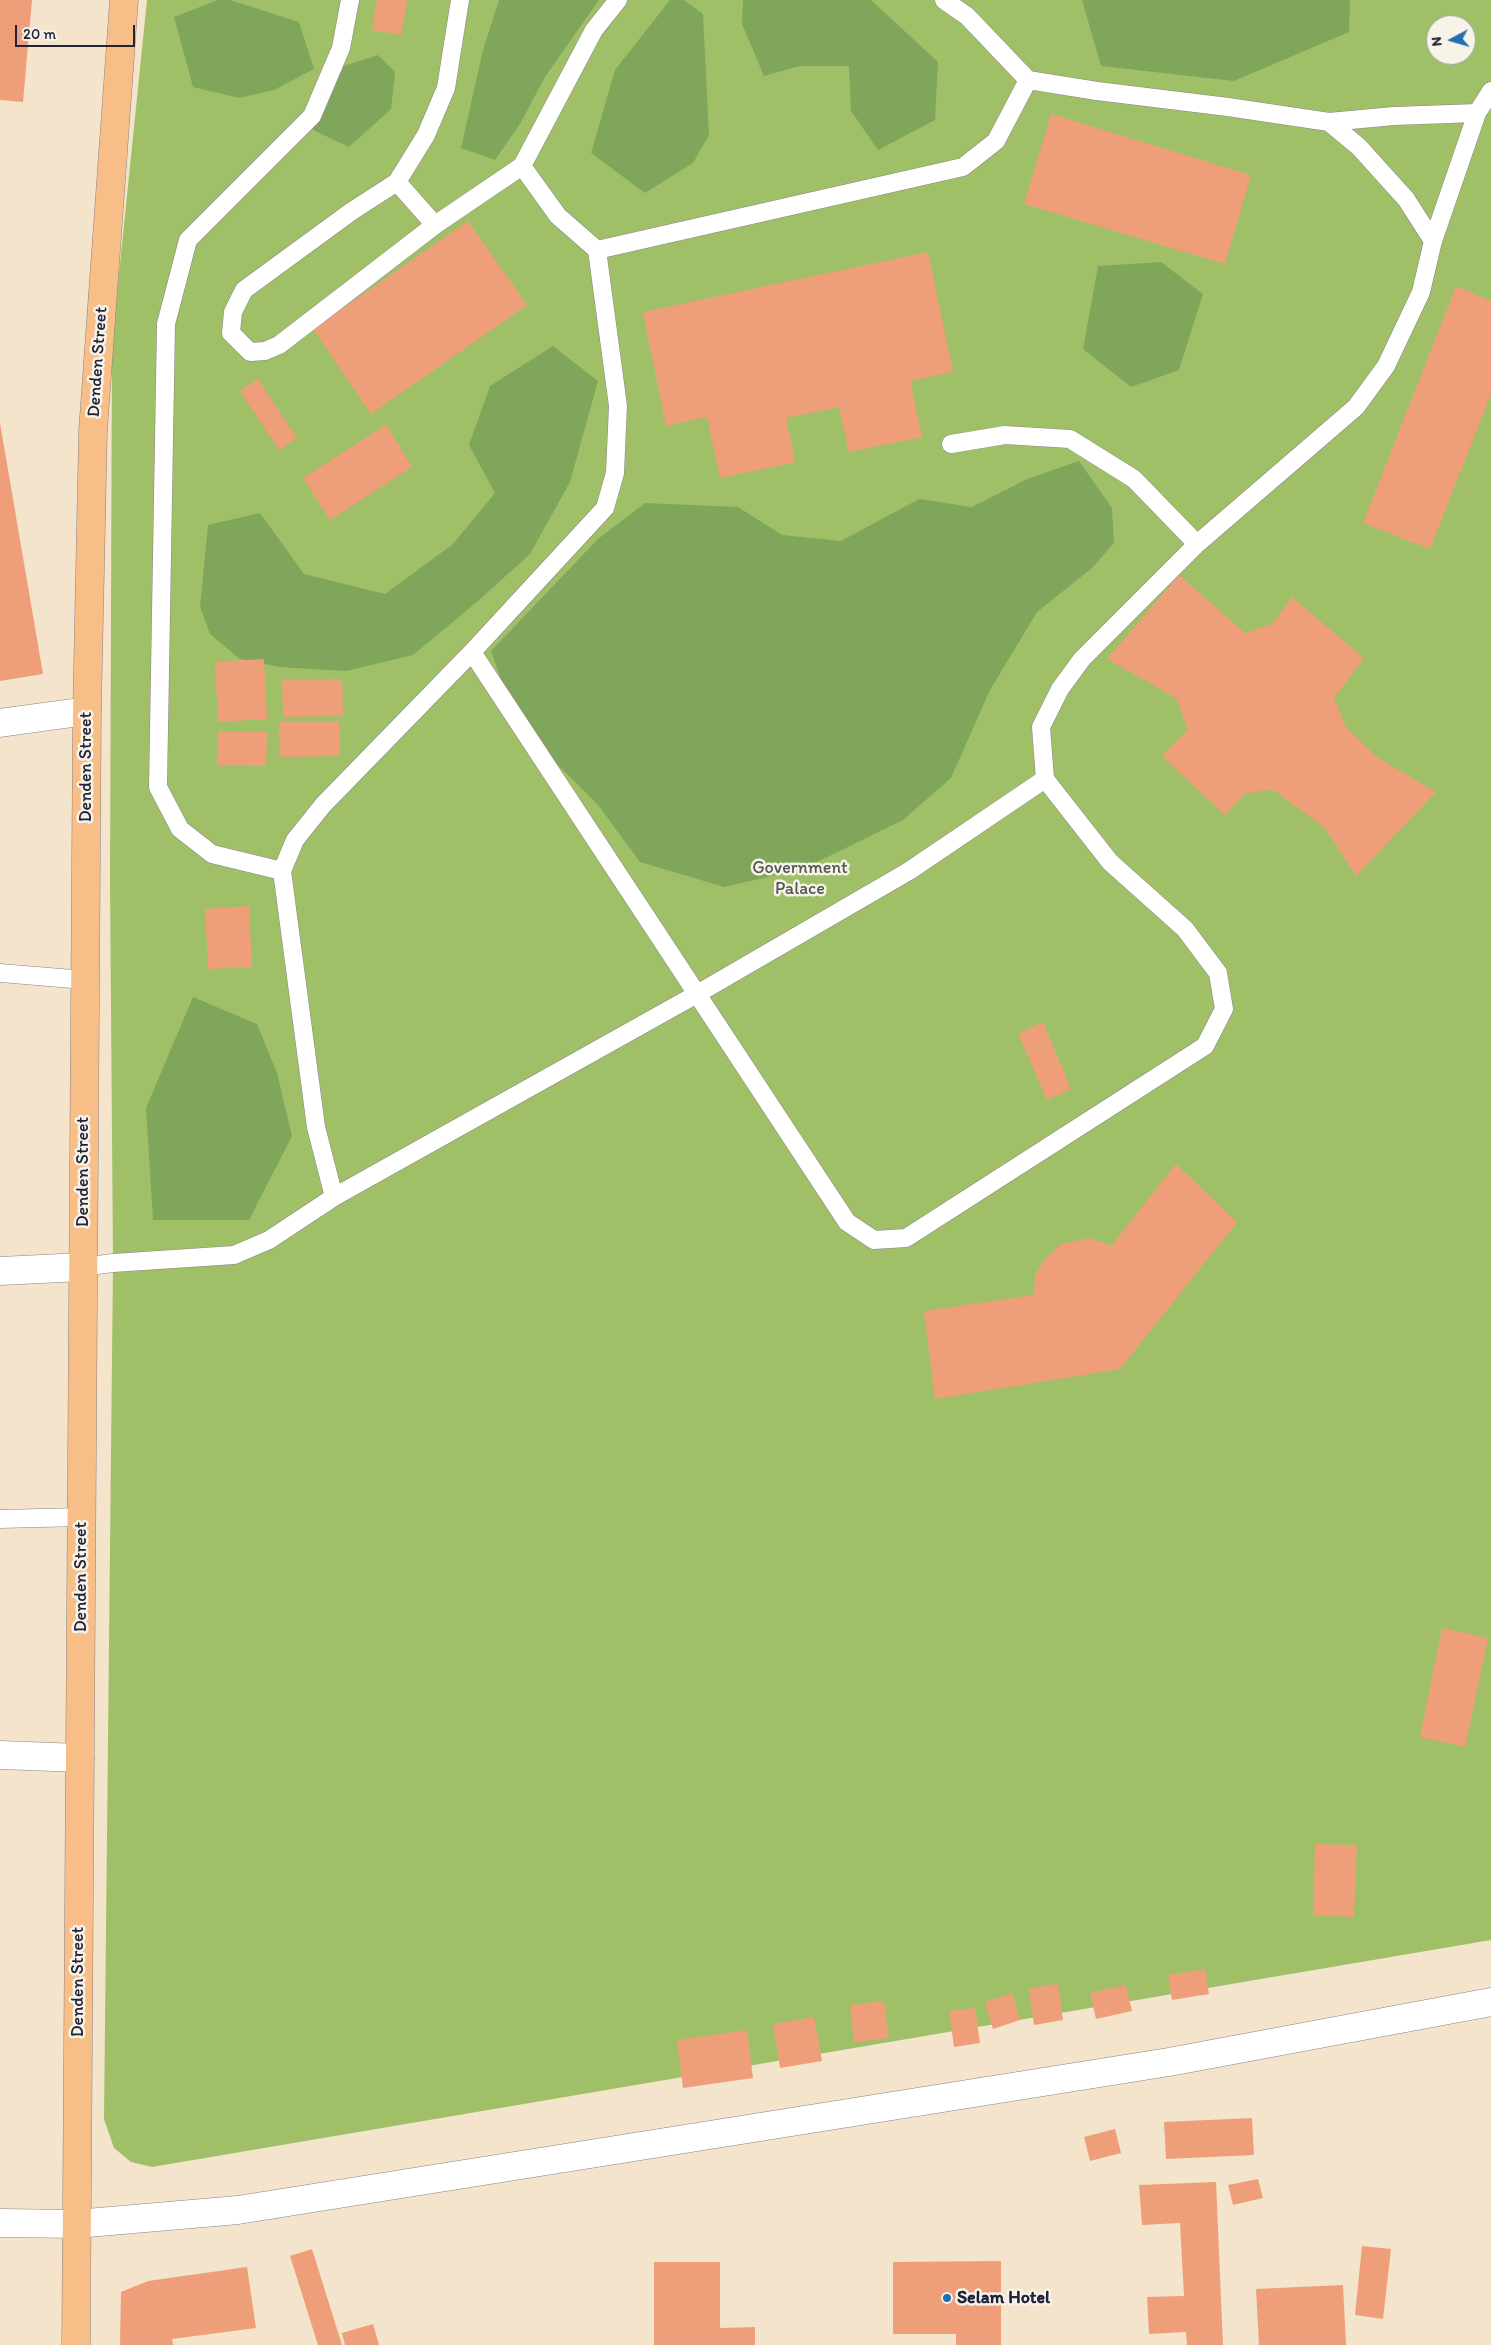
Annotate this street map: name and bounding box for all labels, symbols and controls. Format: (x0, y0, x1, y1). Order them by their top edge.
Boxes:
scale bar (18, 15, 138, 47)
north arrow (1426, 15, 1476, 65)
text: 20 m (23, 25, 56, 43)
text: N (1428, 36, 1446, 47)
street label: Denden Street (83, 306, 113, 418)
street label: Denden Street (75, 712, 97, 822)
park label: Government Palace (752, 857, 848, 900)
street label: Denden Street (72, 1117, 94, 1227)
street label: Denden Street (70, 1522, 92, 1632)
street label: Denden Street (67, 1927, 89, 2037)
place label: Selam Hotel (957, 2287, 1050, 2309)
marker: Selam Hotel (941, 2292, 953, 2304)

